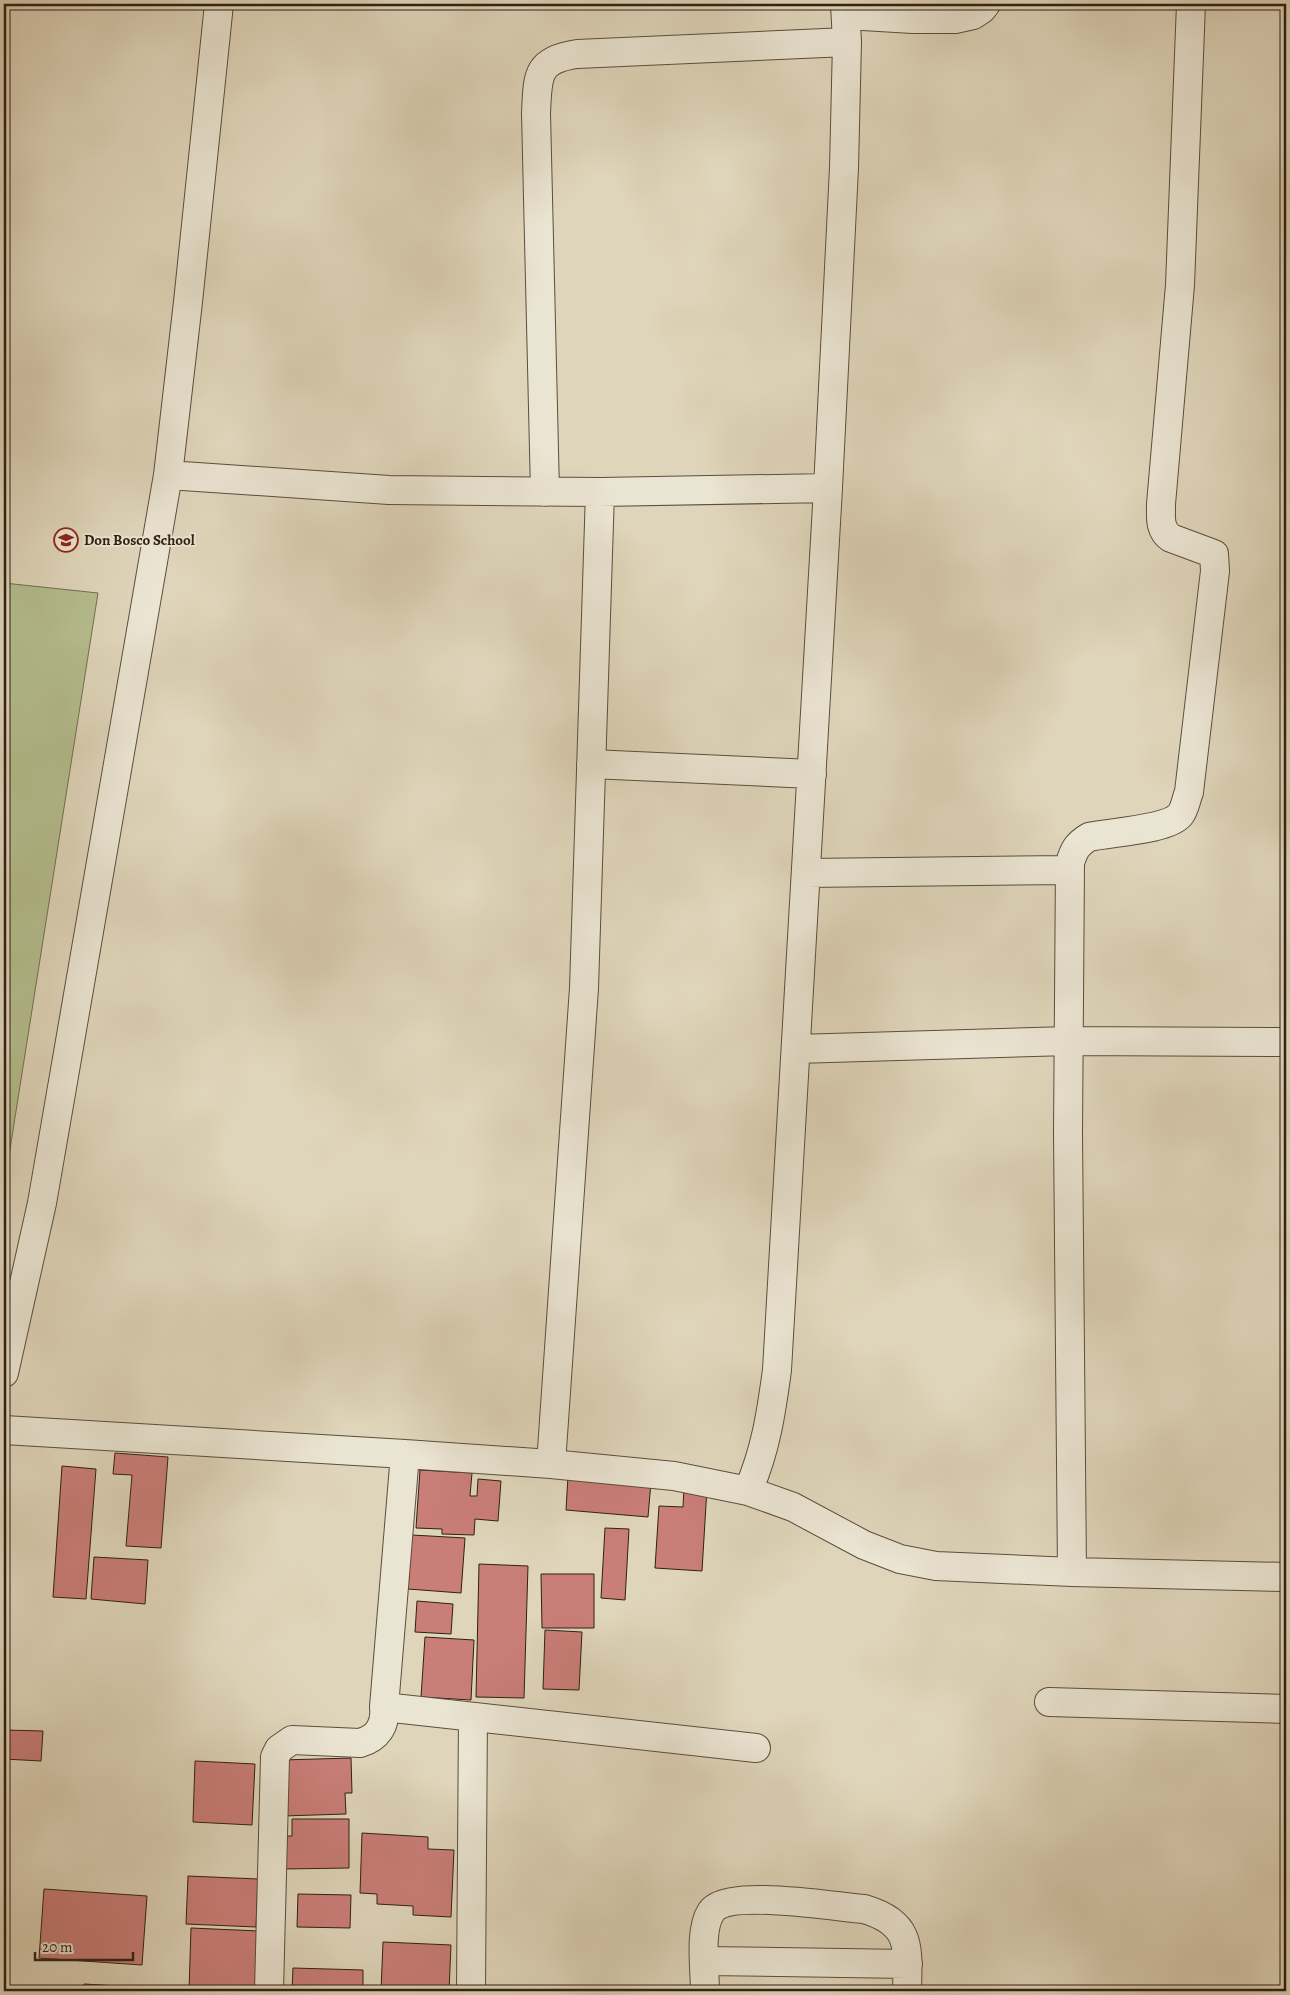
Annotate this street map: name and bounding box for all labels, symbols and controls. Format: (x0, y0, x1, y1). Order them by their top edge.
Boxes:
school or university icon: Don Bosco School (53, 527, 79, 553)
place label: Don Bosco School (84, 530, 195, 550)
scale bar (35, 1930, 132, 1962)
text: 20 m (42, 1937, 73, 1957)

